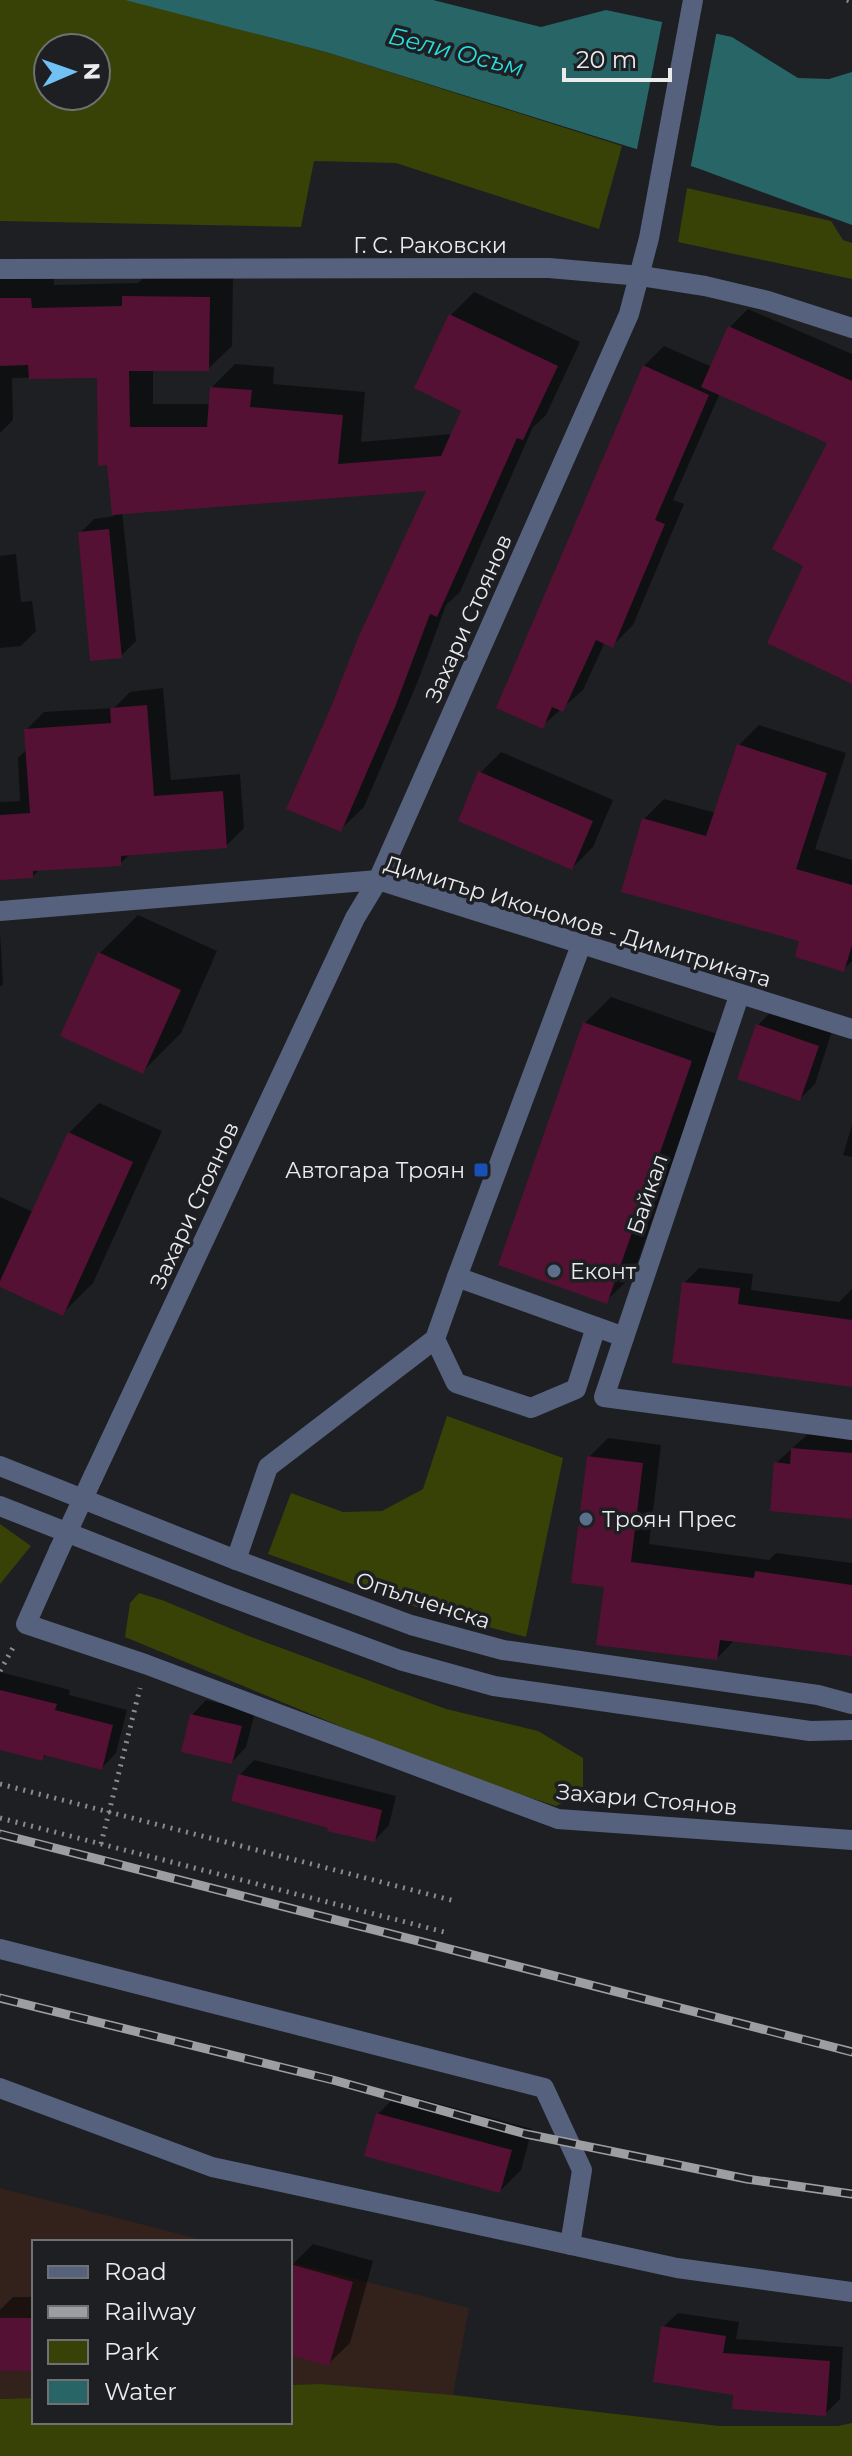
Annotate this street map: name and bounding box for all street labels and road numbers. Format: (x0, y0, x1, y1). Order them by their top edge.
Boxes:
street label: Г. С. Раковски (353, 232, 507, 259)
street label: Захари Стоянов (419, 530, 518, 706)
street label: Димитър Икономов - Димитриката (381, 850, 774, 993)
street label: Захари Стоянов (144, 1117, 245, 1293)
street label: Байкал (621, 1150, 674, 1238)
street label: Опълченска (352, 1566, 494, 1635)
street label: Захари Стоянов (556, 1778, 738, 1821)

